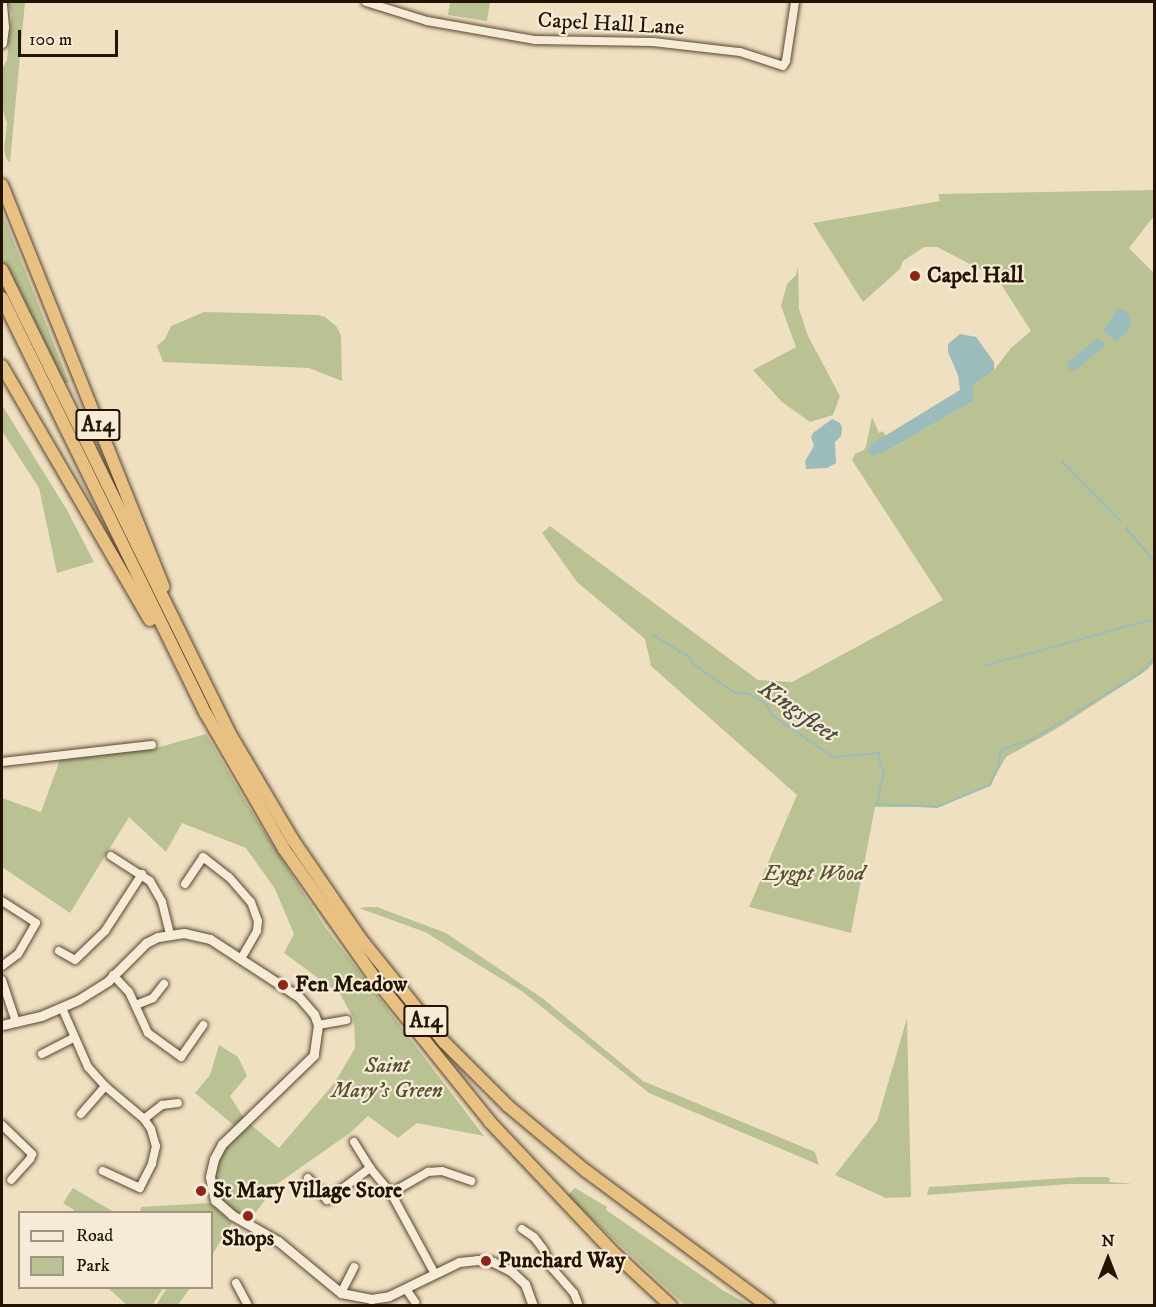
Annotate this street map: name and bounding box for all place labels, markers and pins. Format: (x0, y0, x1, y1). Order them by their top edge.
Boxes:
place label: Capel Hall (927, 263, 1023, 289)
marker: Capel Hall (908, 269, 922, 283)
place label: Fen Meadow (295, 972, 407, 998)
marker: Fen Meadow (276, 978, 290, 992)
place label: St Mary Village Store (213, 1178, 402, 1204)
marker: St Mary Village Store (194, 1184, 208, 1198)
marker: Shops (241, 1209, 255, 1223)
place label: Shops (222, 1226, 274, 1252)
place label: Punchard Way (498, 1248, 625, 1274)
marker: Punchard Way (479, 1254, 493, 1268)

